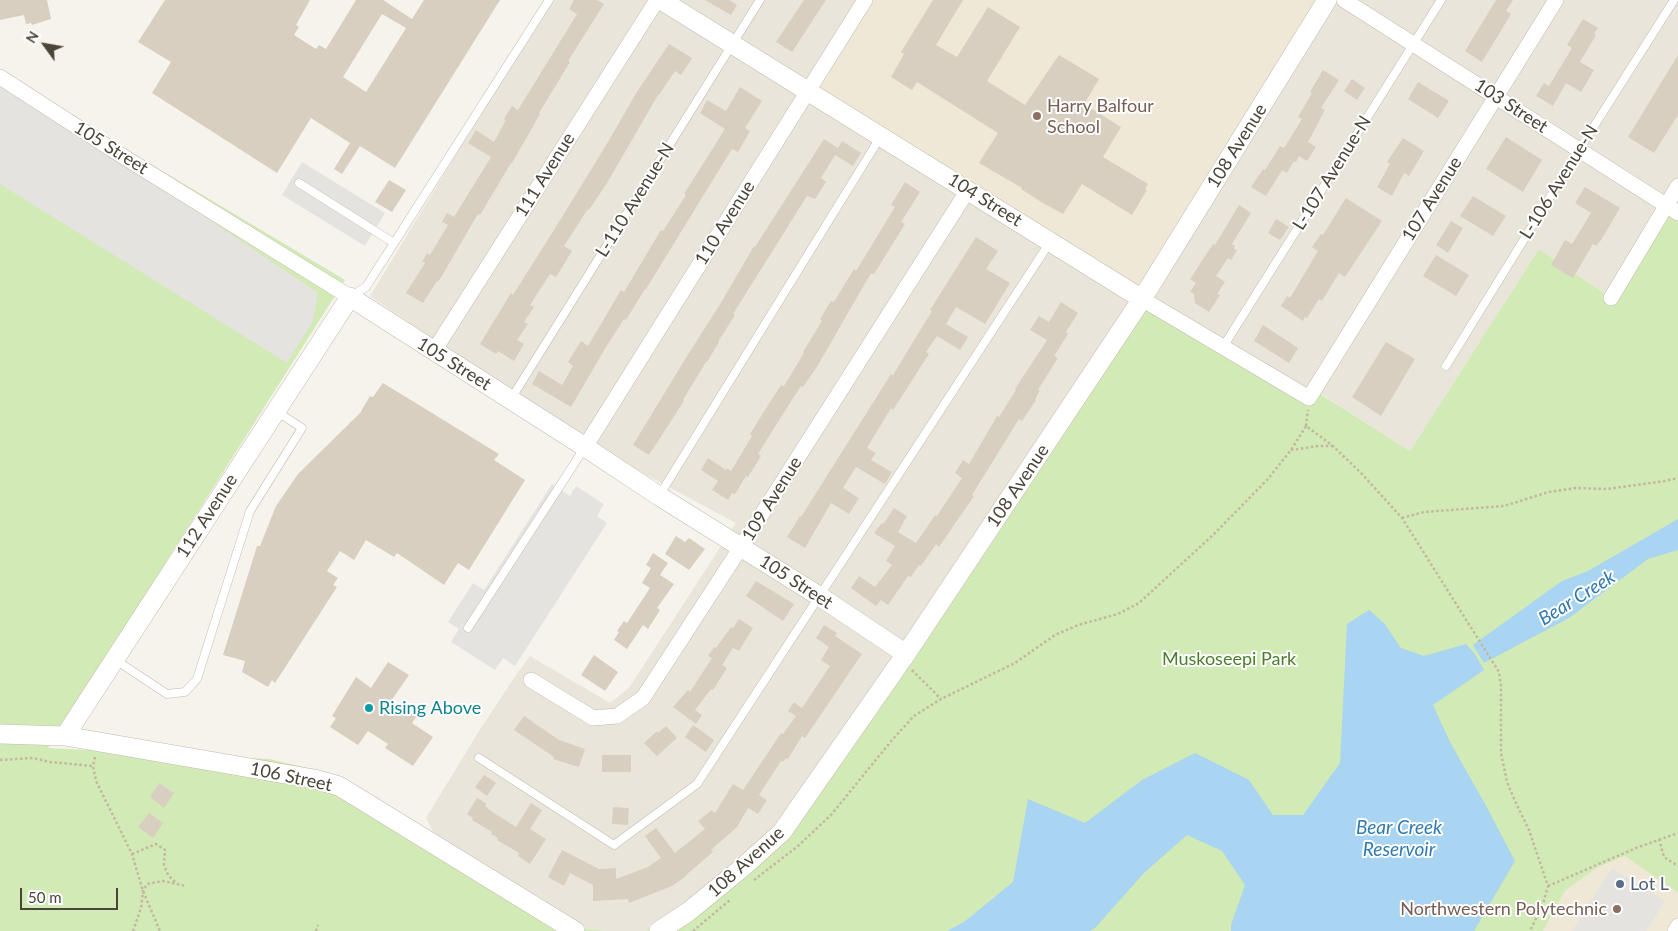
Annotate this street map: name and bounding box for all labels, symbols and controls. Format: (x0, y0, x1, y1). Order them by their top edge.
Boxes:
north arrow (20, 20, 70, 70)
text: N (22, 28, 42, 46)
street label: 103 Street (1470, 74, 1552, 138)
place label: Harry Balfour School (1047, 95, 1154, 138)
street label: 108 Avenue (1203, 100, 1271, 192)
marker: Harry Balfour School (1031, 110, 1043, 122)
street label: L-107 Avenue-N (1288, 112, 1376, 234)
street label: 105 Street (70, 117, 152, 179)
street label: L-106 Avenue-N (1515, 121, 1603, 243)
street label: 111 Avenue (511, 129, 579, 221)
street label: L-110 Avenue-N (591, 139, 679, 261)
street label: 107 Avenue (1398, 153, 1466, 245)
street label: 104 Street (944, 169, 1026, 231)
street label: 110 Avenue (691, 177, 759, 269)
street label: 105 Street (413, 333, 495, 395)
street label: 108 Avenue (982, 440, 1054, 532)
street label: 109 Avenue (738, 453, 806, 545)
street label: 112 Avenue (172, 470, 242, 562)
street label: 105 Street (755, 550, 837, 614)
water label: Bear Creek (1534, 566, 1620, 630)
park label: Muskoseepi Park (1162, 648, 1296, 670)
place label: Rising Above (379, 697, 481, 719)
marker: Rising Above (363, 702, 375, 714)
street label: 106 Street (248, 758, 334, 796)
water label: Bear Creek Reservoir (1356, 817, 1442, 861)
street label: 108 Avenue (703, 822, 789, 902)
place label: Lot L (1630, 873, 1669, 895)
scale bar (22, 878, 120, 910)
marker: Lot L (1614, 878, 1626, 890)
text: 50 m (28, 888, 62, 906)
place label: Northwestern Polytechnic (1400, 898, 1607, 920)
marker: Northwestern Polytechnic (1611, 903, 1623, 915)

